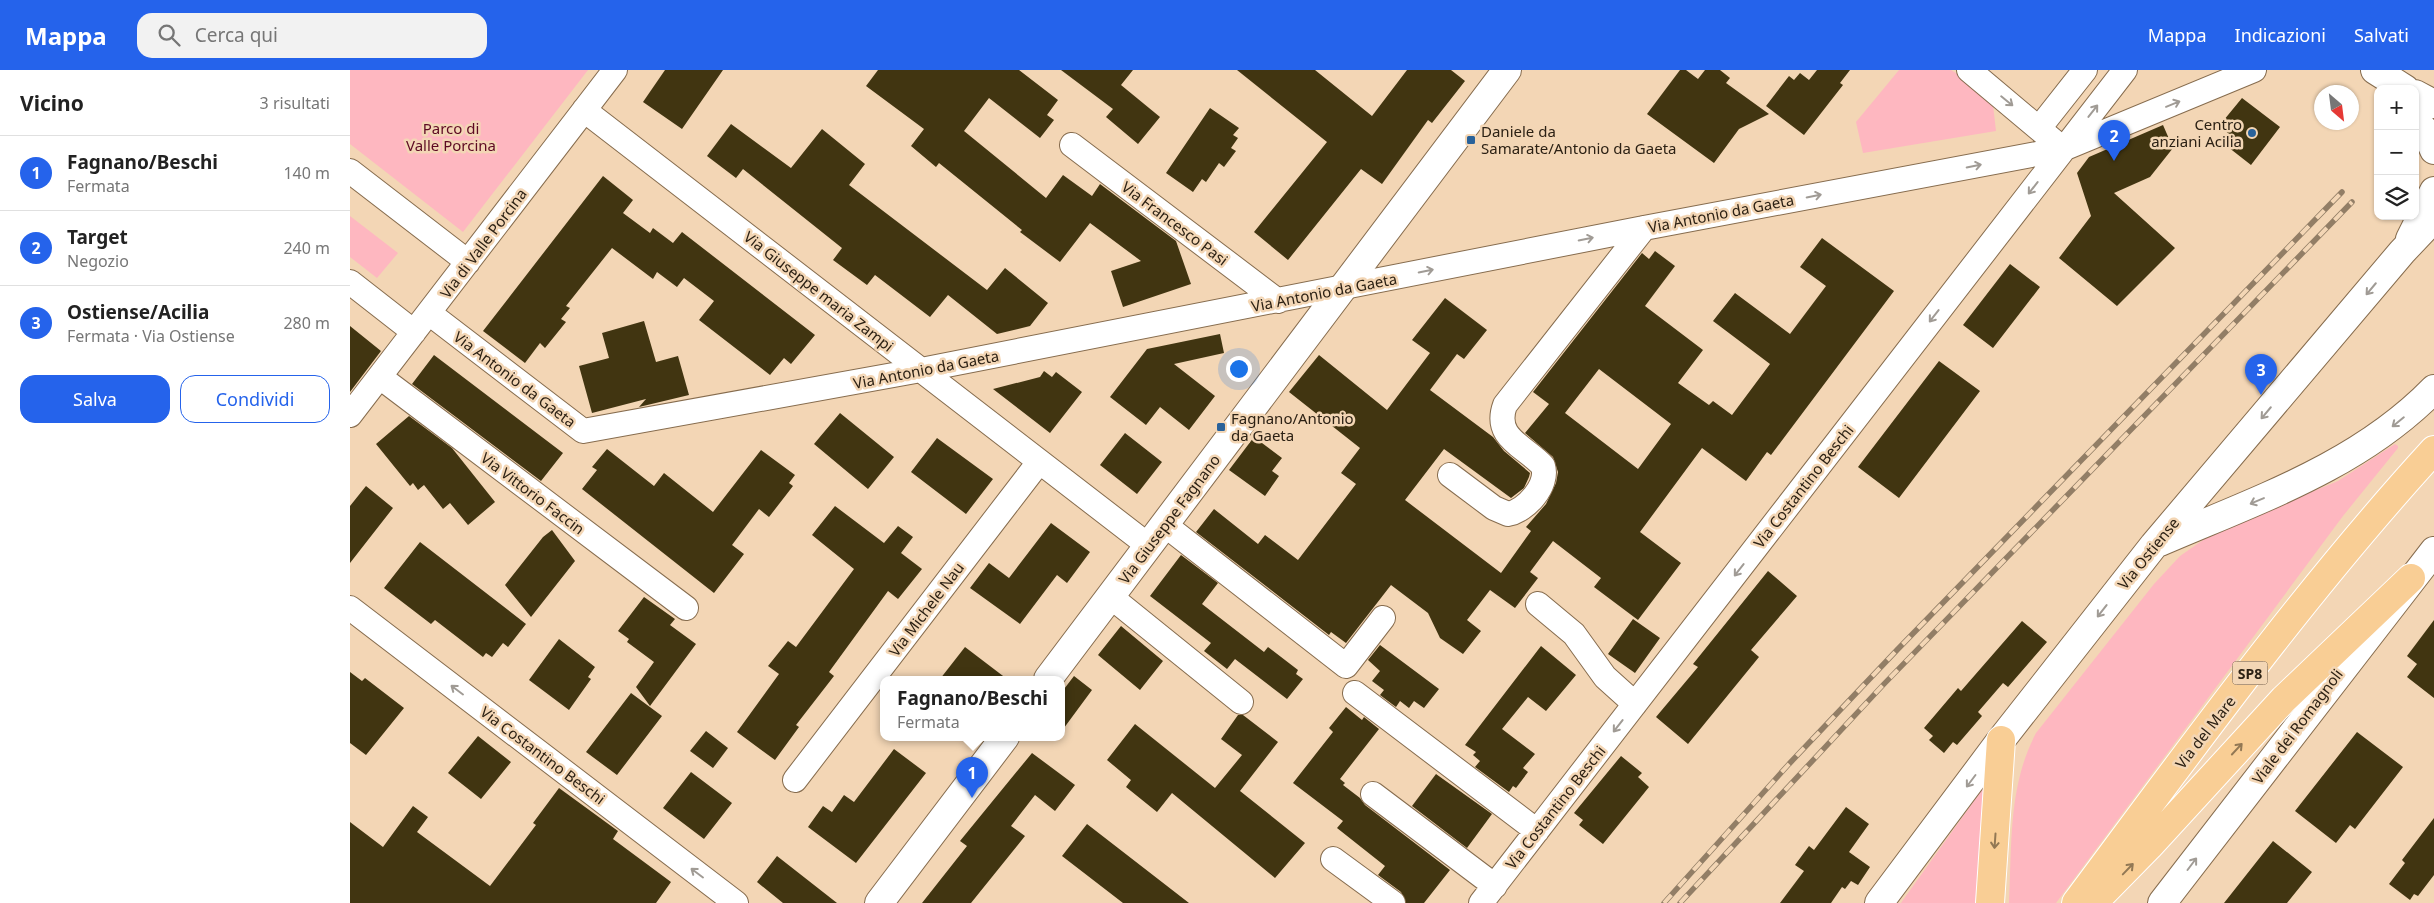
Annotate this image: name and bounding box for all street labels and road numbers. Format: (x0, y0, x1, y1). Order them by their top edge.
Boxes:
street label: Via Francesco Pasi (1118, 176, 1232, 270)
street label: Via di Valle Porcina (435, 184, 531, 302)
street label: Via Antonio da Gaeta (1647, 189, 1795, 237)
street label: Via Giuseppe maria Zampi (740, 226, 898, 356)
street label: Via Antonio da Gaeta (1250, 268, 1398, 316)
street label: Via Antonio da Gaeta (450, 327, 580, 431)
street label: Via Antonio da Gaeta (852, 345, 1000, 393)
street label: Via Costantino Beschi (1749, 420, 1857, 552)
street label: Via Vittorio Faccin (477, 447, 589, 539)
street label: Via Giuseppe Fagnano (1114, 450, 1224, 588)
street label: Via Ostiense (2113, 513, 2183, 593)
street label: Via Michele Nau (884, 558, 968, 660)
road number: SP8 (2232, 662, 2268, 684)
street label: Viale dei Romagnoli (2247, 664, 2347, 788)
street label: Via del Mare (2170, 692, 2240, 772)
street label: Via Costantino Beschi (477, 701, 609, 809)
street label: Via Costantino Beschi (1501, 741, 1609, 873)

